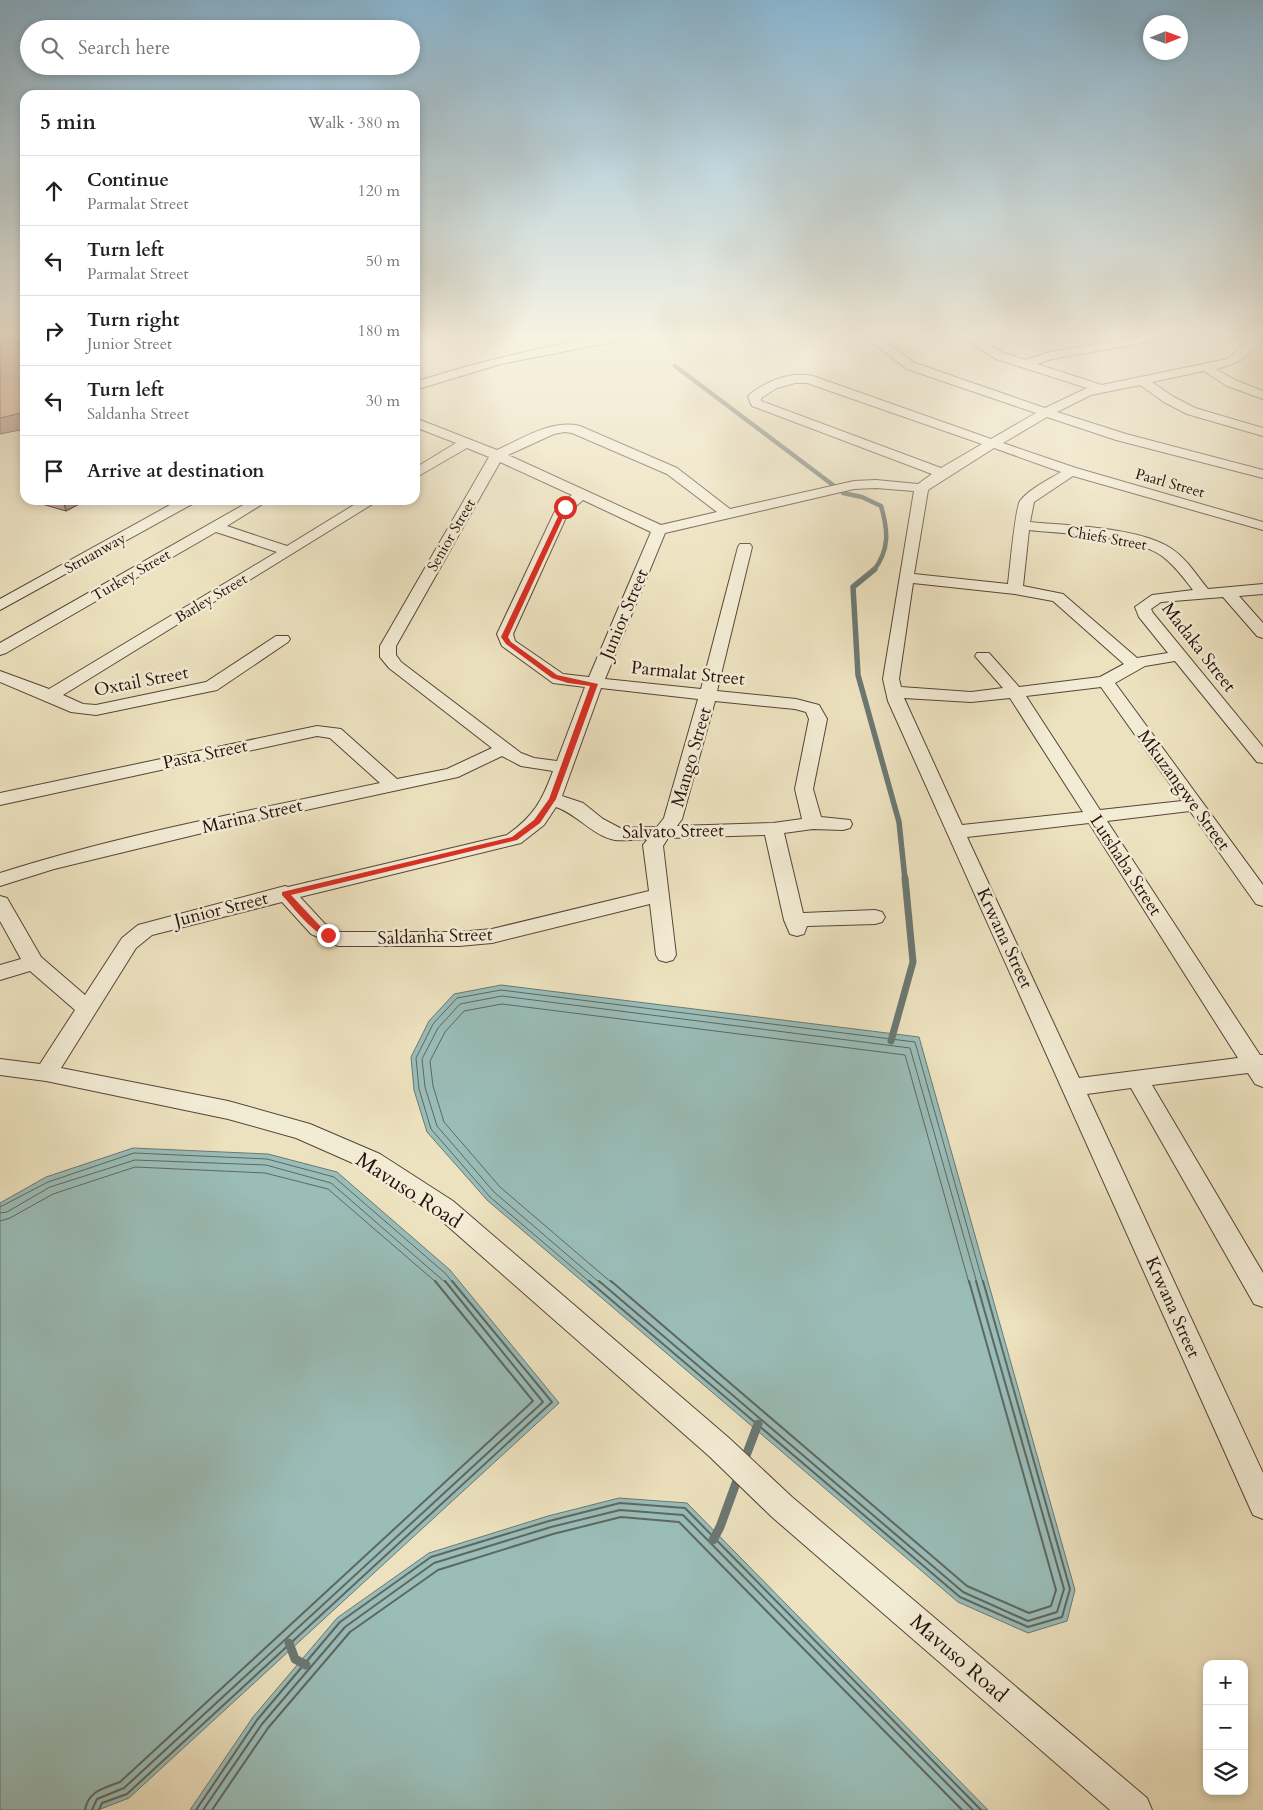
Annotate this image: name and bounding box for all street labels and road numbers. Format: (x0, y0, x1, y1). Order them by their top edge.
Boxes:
street label: Paarl Street (1133, 464, 1207, 503)
street label: Senior Street (422, 495, 480, 575)
street label: Chiefs Street (1066, 521, 1149, 555)
street label: Struanway (61, 528, 129, 578)
street label: Turkey Street (88, 544, 174, 606)
street label: Junior Street (593, 565, 655, 666)
street label: Barley Street (171, 568, 251, 627)
street label: Madaka Street (1156, 597, 1242, 698)
street label: Parmalat Street (630, 655, 746, 692)
street label: Oxtail Street (92, 660, 191, 703)
street label: Mango Street (665, 704, 718, 810)
street label: Mkuzangwe Street (1131, 725, 1236, 856)
street label: Pasta Street (160, 733, 250, 776)
street label: Marina Street (199, 793, 305, 840)
street label: Lutshaba Street (1084, 810, 1168, 921)
street label: Salvato Street (622, 818, 724, 845)
street label: Krwana Street (970, 884, 1039, 993)
street label: Junior Street (169, 886, 271, 934)
street label: Saldanha Street (377, 922, 493, 951)
street label: Mavuso Road (350, 1145, 467, 1236)
street label: Krwana Street (1139, 1253, 1206, 1362)
street label: Mavuso Road (903, 1608, 1014, 1709)

